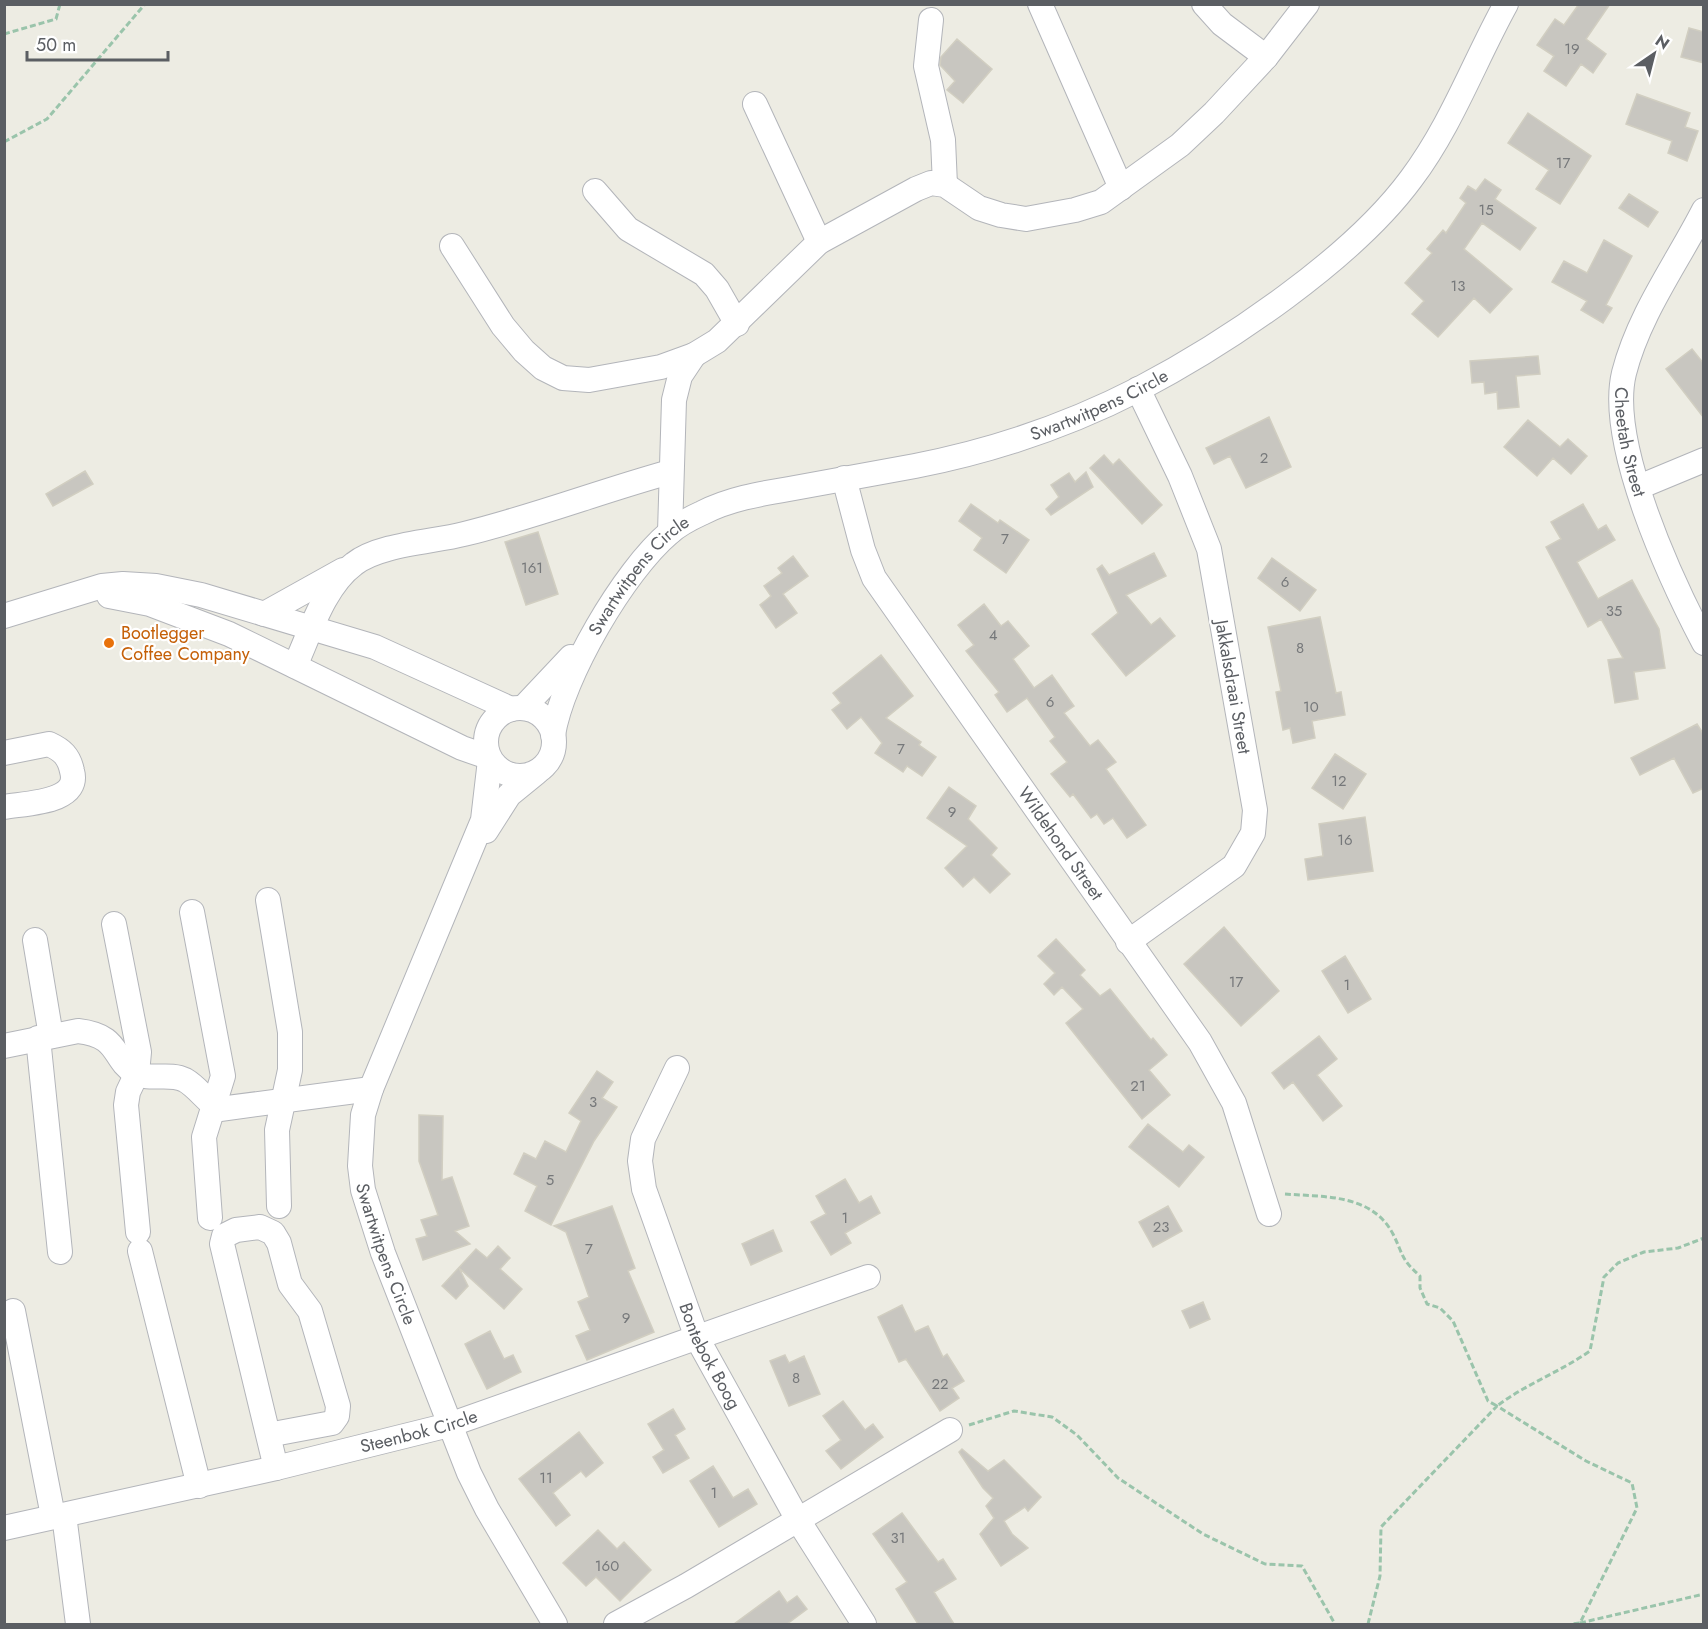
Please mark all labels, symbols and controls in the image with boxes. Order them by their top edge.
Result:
scale bar [27,24,168,62]
north arrow [1624,24,1684,84]
text: N [1651,29,1674,55]
text: 50 m [36,32,76,58]
house number: 19 [1564,38,1580,60]
house number: 17 [1556,152,1570,174]
house number: 15 [1478,199,1494,221]
house number: 13 [1451,275,1465,297]
street label: Swartwitpens Circle [1026,363,1173,447]
street label: Cheetah Street [1608,386,1653,501]
house number: 2 [1260,447,1268,469]
street label: Swartwitpens Circle [582,509,694,640]
house number: 7 [1001,528,1009,550]
house number: 161 [521,557,543,579]
house number: 6 [1281,571,1289,593]
house number: 35 [1606,600,1622,622]
street label: Jakkalsdraai Street [1208,616,1258,757]
place label: Bootlegger Coffee Company [121,620,250,667]
house number: 4 [989,624,998,646]
marker: Bootlegger Coffee Company [102,636,116,650]
house number: 8 [1296,637,1304,659]
house number: 6 [1046,691,1054,713]
house number: 10 [1303,696,1319,718]
house number: 7 [897,738,905,760]
house number: 12 [1331,770,1347,792]
street label: Wildehond Street [1011,781,1110,906]
house number: 9 [948,801,956,823]
house number: 16 [1337,829,1353,851]
house number: 17 [1229,971,1243,993]
house number: 1 [1344,974,1350,996]
house number: 21 [1130,1075,1146,1097]
house number: 3 [589,1091,597,1113]
house number: 5 [546,1169,554,1191]
street label: Swartwitpens Circle [349,1182,423,1329]
house number: 1 [842,1207,848,1229]
house number: 23 [1153,1216,1169,1238]
house number: 7 [585,1238,593,1260]
street label: Bontebok Boog [673,1299,747,1414]
house number: 9 [622,1307,630,1329]
house number: 8 [792,1367,800,1389]
house number: 22 [931,1373,949,1395]
street label: Steenbok Circle [357,1403,481,1460]
house number: 11 [539,1467,553,1489]
house number: 1 [711,1482,717,1504]
house number: 31 [891,1527,905,1549]
house number: 160 [595,1555,619,1577]

